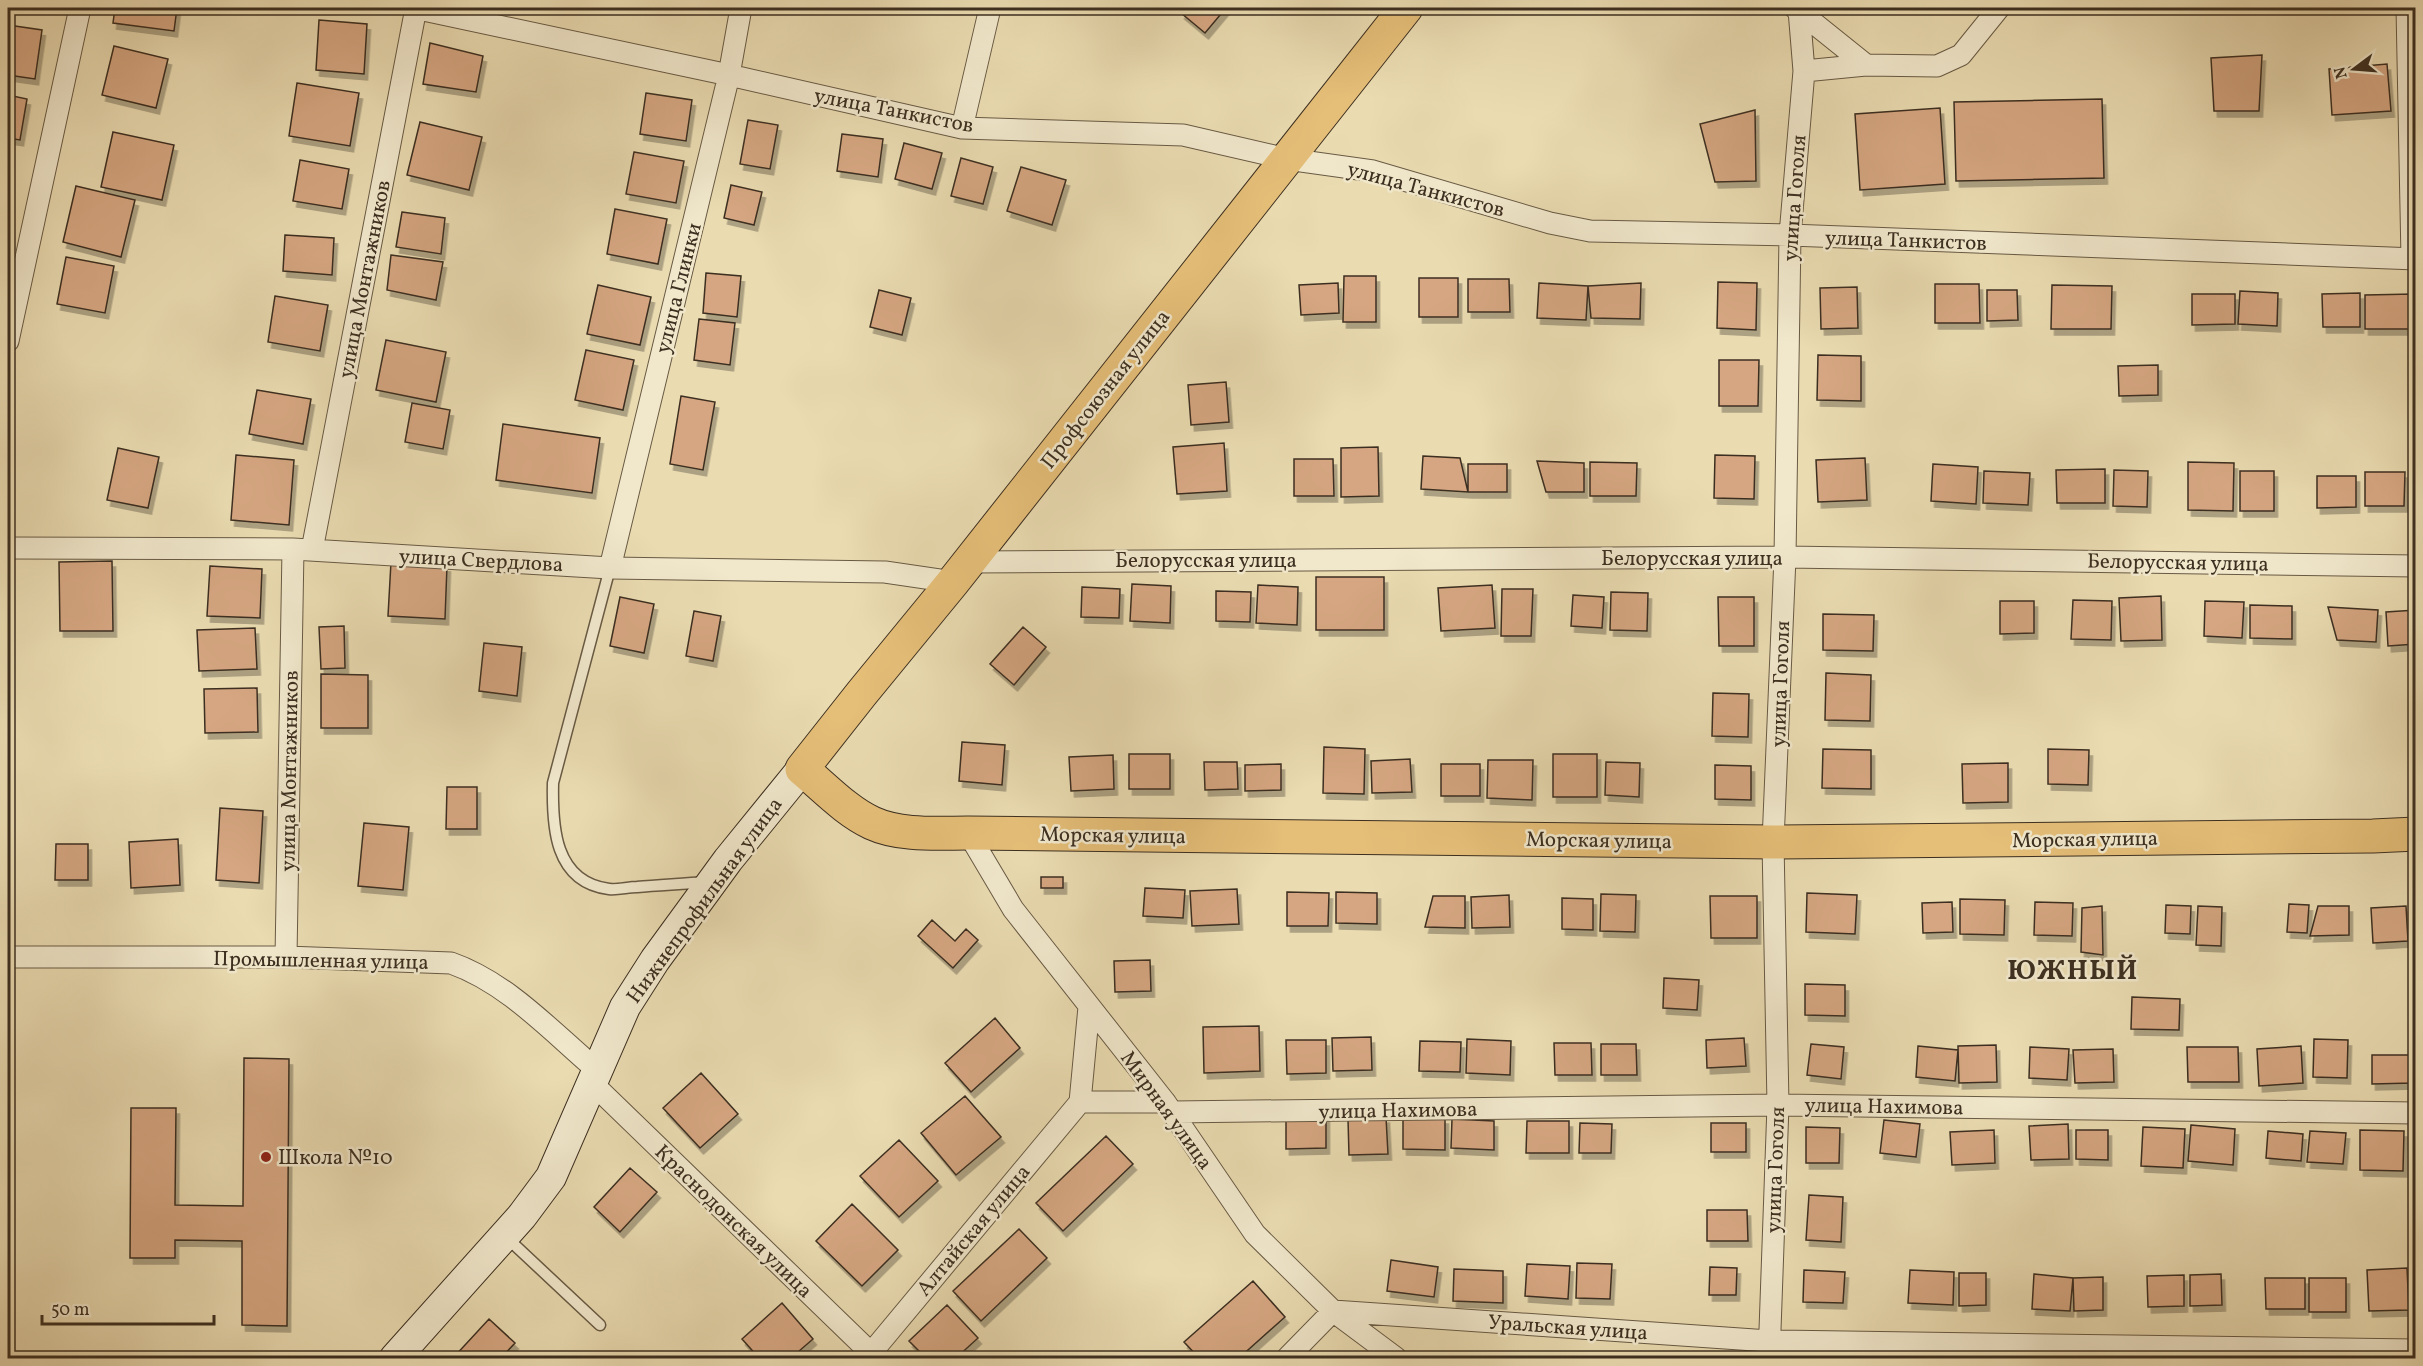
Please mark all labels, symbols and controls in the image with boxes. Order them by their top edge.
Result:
north arrow [2324,39,2384,99]
text: N [2329,64,2354,81]
street label: улица Танкистов [811,82,976,141]
street label: улица Гоголя [1777,134,1814,262]
street label: улица Танкистов [1344,155,1508,225]
street label: улица Монтажников [332,178,399,381]
street label: улица Глинки [649,220,710,357]
street label: улица Танкистов [1824,224,1987,259]
street label: Профсоюзная улица [1035,304,1178,476]
street label: улица Свердлова [398,543,564,580]
street label: Белорусская улица [1601,545,1783,574]
street label: Белорусская улица [1115,547,1297,576]
street label: Белорусская улица [2087,547,2269,580]
street label: улица Гоголя [1765,620,1798,748]
street label: улица Монтажников [274,670,307,872]
street label: Нижнепрофильная улица [620,792,790,1010]
street label: Морская улица [1040,821,1186,852]
street label: Морская улица [2012,825,2158,856]
street label: Морская улица [1526,826,1672,857]
street label: Промышленная улица [213,945,429,978]
district label: ЮЖНЫЙ [2007,953,2139,991]
street label: Мирная улица [1113,1045,1219,1176]
street label: улица Нахимова [1804,1092,1964,1123]
street label: улица Нахимова [1318,1096,1478,1127]
street label: улица Гоголя [1760,1106,1793,1234]
street label: Краснодонская улица [647,1139,819,1305]
place label: Школа №10 [278,1144,393,1173]
marker: Школа №10 [259,1150,273,1164]
street label: Алтайская улица [910,1159,1038,1303]
scale bar [42,1288,214,1326]
text: 50 m [51,1298,90,1323]
street label: Уральская улица [1487,1308,1649,1349]

